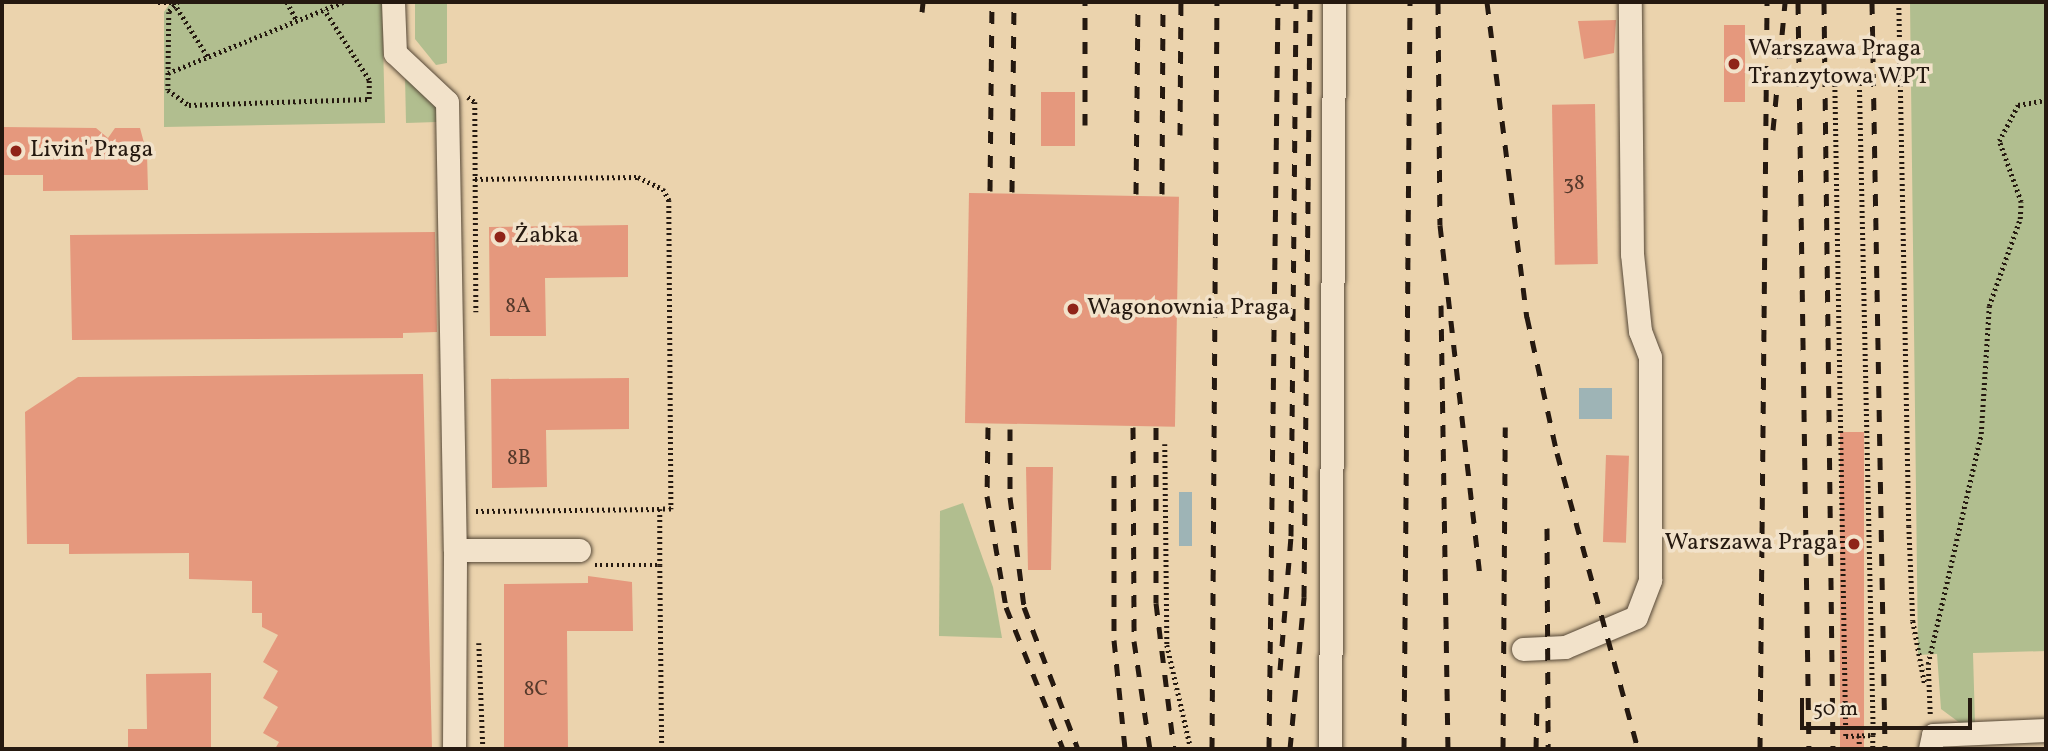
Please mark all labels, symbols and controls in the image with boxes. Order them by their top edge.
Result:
place label: Warszawa Praga Tranzytowa WPT [1748,36,1931,92]
marker: Warszawa Praga Tranzytowa WPT [1726,56,1742,72]
place label: Livin' Praga [30,137,153,165]
marker: Livin' Praga [8,143,24,159]
house number: 38 [1563,171,1585,197]
place label: Żabka [514,223,579,251]
marker: Żabka [492,229,508,245]
house number: 8A [505,294,531,320]
place label: Wagonownia Praga [1087,295,1290,323]
marker: Wagonownia Praga [1065,301,1081,317]
house number: 8B [507,446,531,472]
place label: Warszawa Praga [1665,530,1838,558]
marker: Warszawa Praga [1844,534,1864,554]
house number: 8C [524,677,548,703]
scale bar [1803,684,1974,728]
text: 50 m [1813,695,1858,724]

